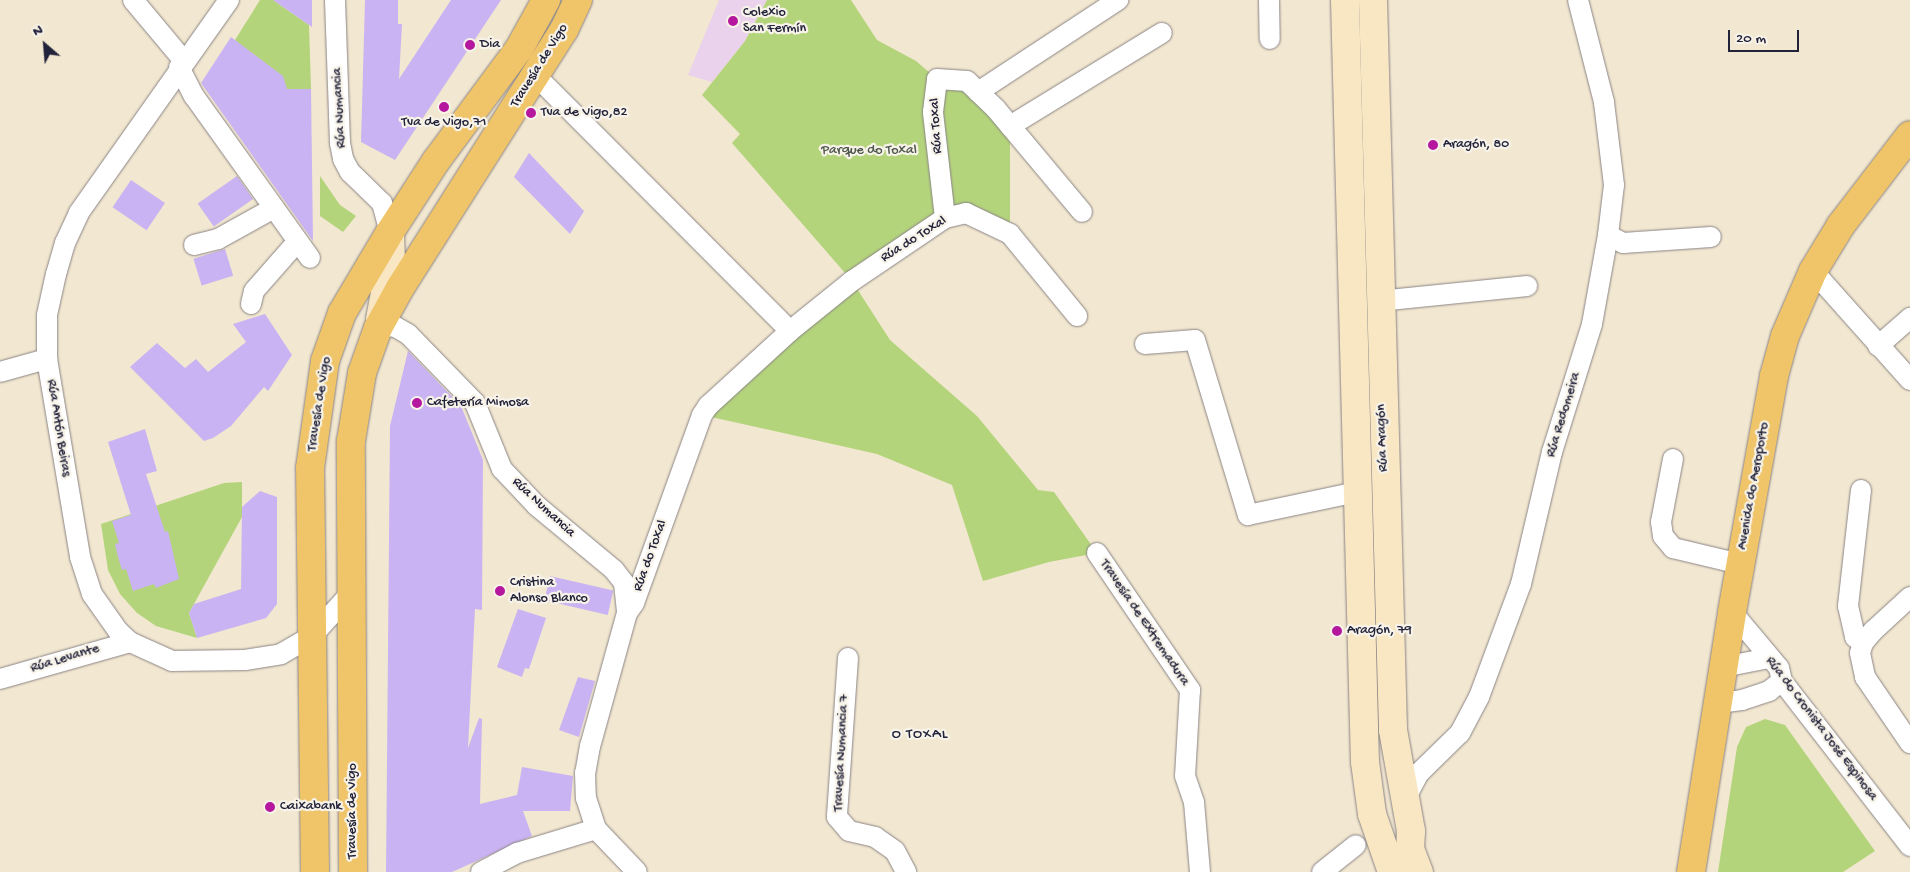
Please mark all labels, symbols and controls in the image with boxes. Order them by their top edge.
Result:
place label: Colexio San Fermín [743,5,806,38]
marker: Colexio San Fermín [727,15,739,27]
north arrow [20,20,70,70]
scale bar [1730,20,1801,52]
street label: Travesía de Vigo [508,21,572,111]
text: N [30,22,46,41]
text: 20 m [1736,30,1766,48]
place label: Dia [480,37,500,53]
marker: Dia [464,39,476,51]
street label: Rúa Numancia [330,67,350,149]
street label: Rúa Toxal [927,98,947,154]
marker: Tva de Vigo,71 [438,101,450,113]
place label: Tva de Vigo,82 [541,105,627,121]
marker: Tva de Vigo,82 [525,107,537,119]
place label: Tva de Vigo,71 [402,115,486,131]
place label: Aragón, 80 [1443,137,1509,153]
marker: Aragón, 80 [1427,139,1439,151]
park label: Parque do Toxal [821,143,917,159]
street label: Rúa do Toxal [878,213,950,267]
street label: Travesía de Vigo [304,355,336,453]
street label: Rúa Redomeira [1543,370,1585,460]
street label: Rúa Antón Beiras [42,378,74,478]
place label: Cafetería Mimosa [427,395,529,411]
marker: Cafetería Mimosa [411,397,423,409]
street label: Rúa Aragón [1373,404,1393,472]
street label: Avenida do Aeroporto [1735,421,1773,551]
street label: Rúa Numancia [508,474,578,542]
street label: Rúa do Toxal [630,518,672,594]
street label: Travesía de Extremadura [1095,557,1193,689]
place label: Cristina Alonso Blanco [510,575,588,608]
marker: Cristina Alonso Blanco [494,585,506,597]
place label: Aragón, 79 [1347,623,1412,639]
marker: Aragón, 79 [1331,625,1343,637]
street label: Rúa Levante [29,641,101,677]
street label: Rúa do Cronista José Espinosa [1761,654,1881,804]
street label: Travesía Numancia 7 [831,694,853,812]
district label: O TOXAL [891,726,949,744]
street label: Travesía de Vigo [345,763,361,859]
place label: Caixabank [280,799,342,815]
marker: Caixabank [264,801,276,813]

